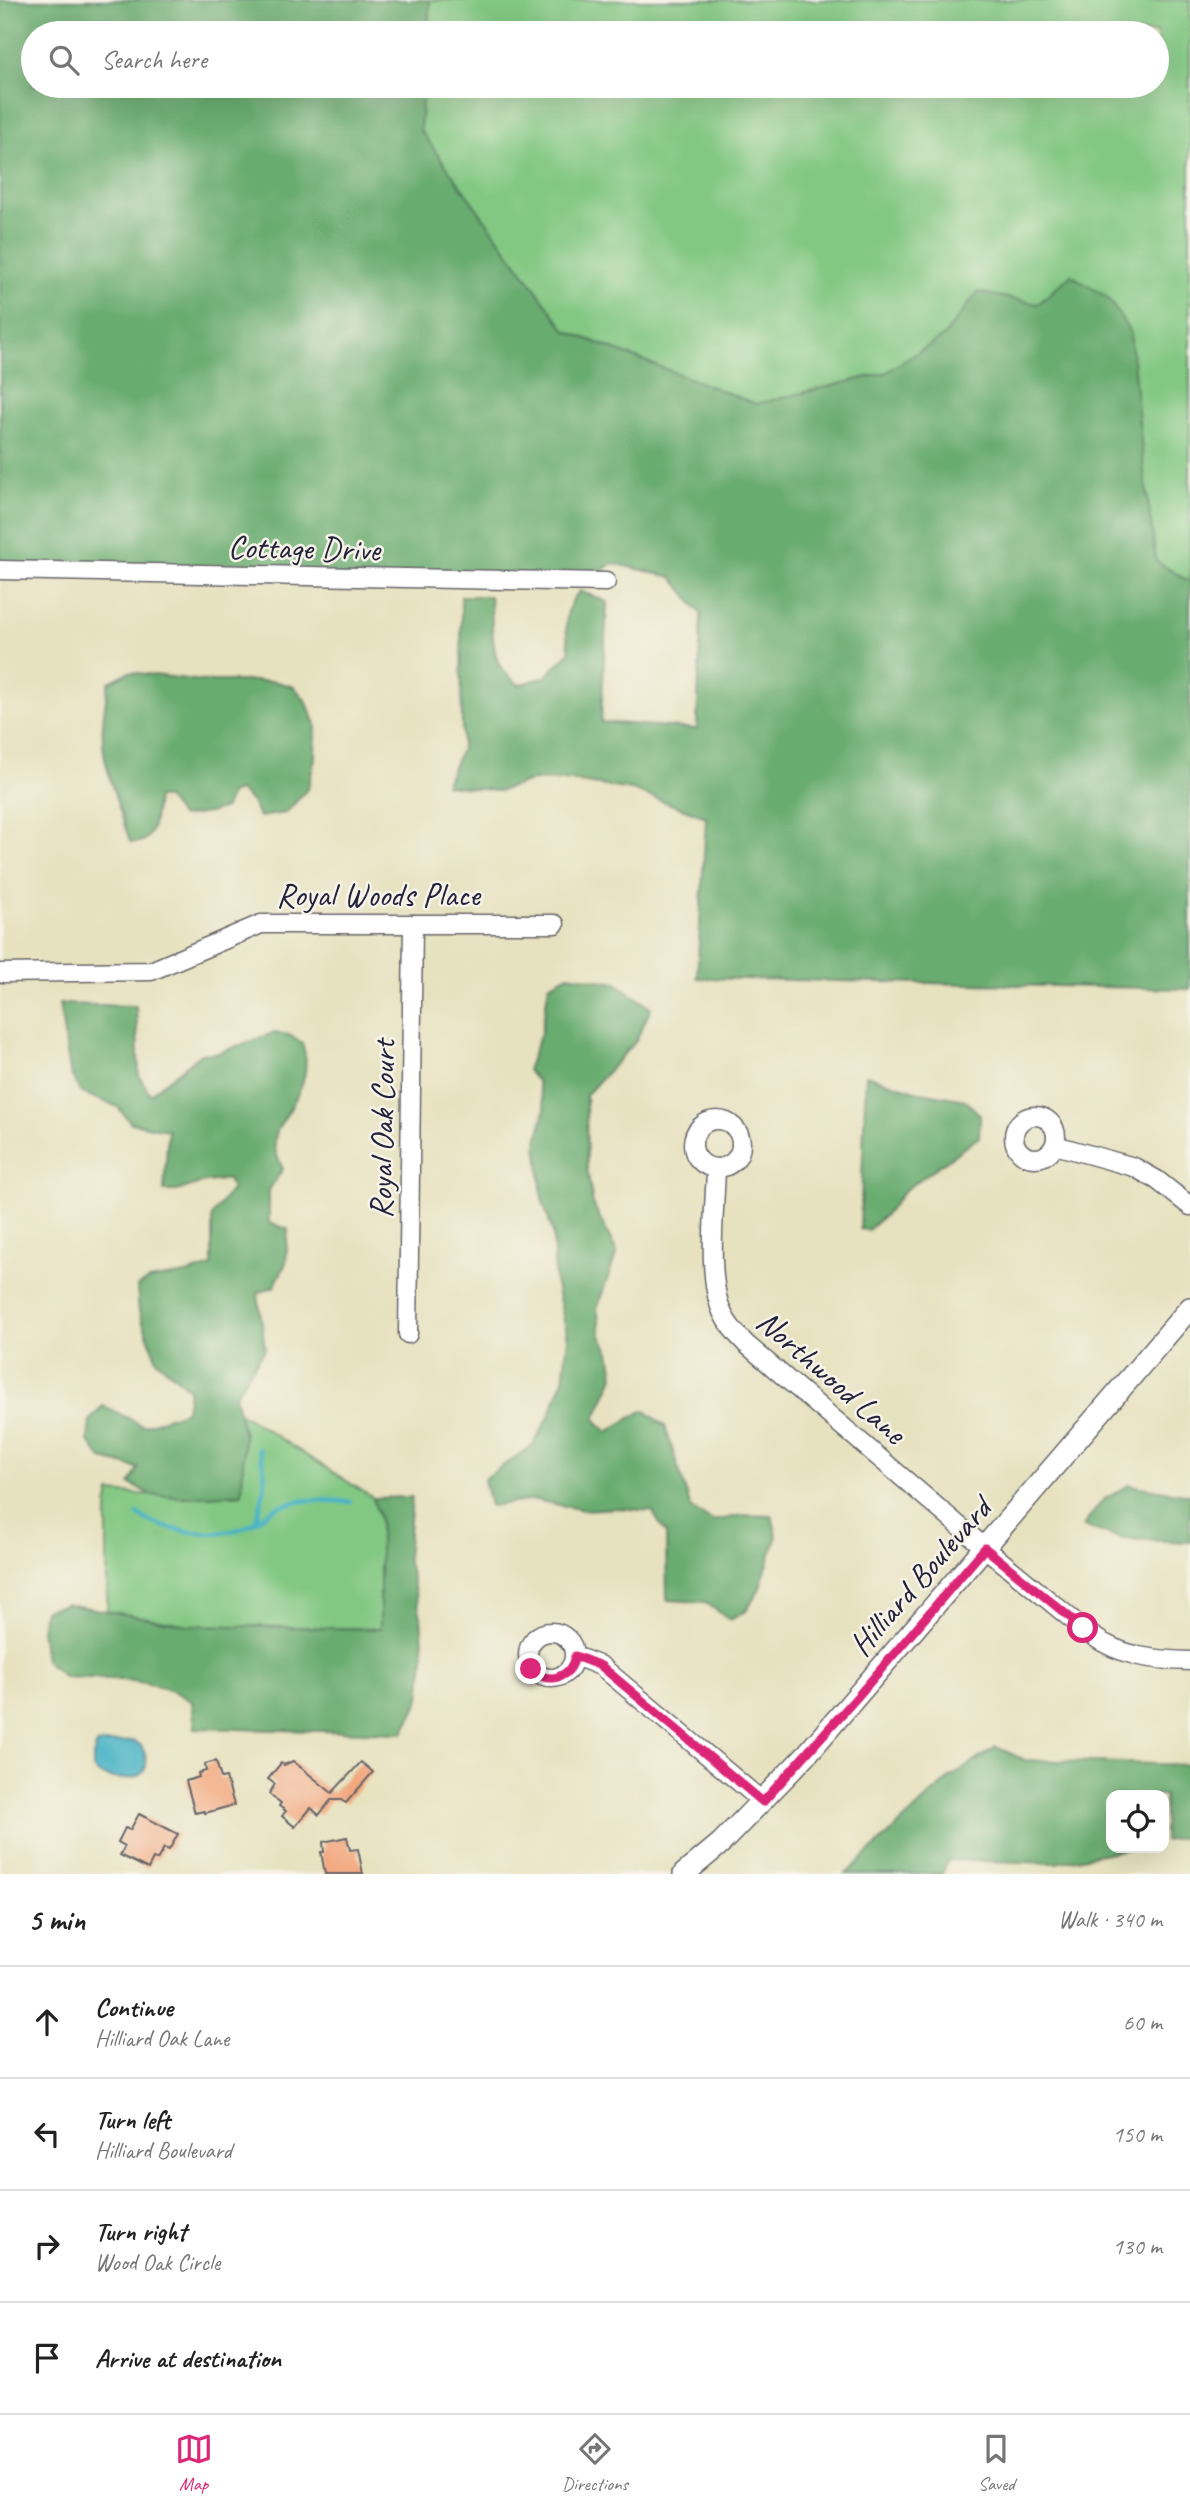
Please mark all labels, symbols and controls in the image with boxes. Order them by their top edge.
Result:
search box [21,21,1169,98]
icon: search [45,41,83,79]
text: Search here [101,43,207,76]
street label: Cottage Drive [228,526,383,570]
street label: Royal Woods Place [276,874,482,916]
street label: Royal Oak Court [359,1036,405,1219]
street label: Northwood Lane [748,1300,916,1455]
street label: Hilliard Boulevard [840,1485,1003,1665]
route start [1067,1612,1098,1643]
route end [515,1653,546,1684]
map controls [1106,1790,1169,1853]
button: locate [1106,1790,1169,1853]
text: 5 min [28,1901,85,1939]
text: Walk · 340 m [1058,1905,1162,1934]
text: Continue [95,1991,173,2024]
icon: ahead [28,2003,66,2041]
text: 60 m [1123,2008,1162,2037]
text: Hilliard Oak Lane [95,2024,229,2053]
text: Turn left [95,2103,170,2136]
icon: left [28,2115,66,2153]
text: 150 m [1113,2120,1162,2149]
text: Hilliard Boulevard [95,2136,232,2165]
text: Turn right [95,2215,186,2248]
icon: right [28,2227,66,2265]
text: 130 m [1113,2232,1162,2261]
text: Wood Oak Circle [95,2248,220,2277]
icon: arrive [28,2339,66,2377]
text: Arrive at destination [95,2342,281,2375]
tab: Map [175,2430,213,2496]
tab: Directions [562,2430,628,2496]
tab: Saved [977,2430,1015,2496]

